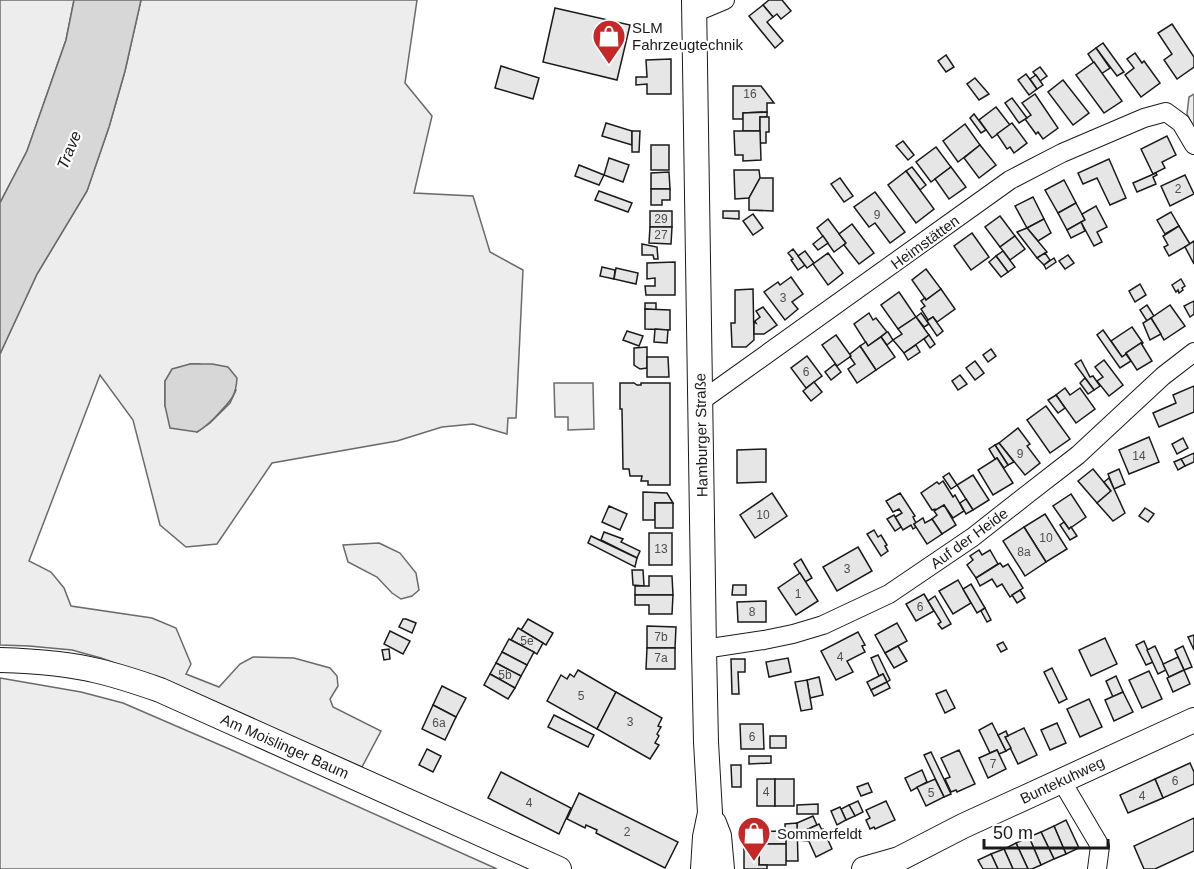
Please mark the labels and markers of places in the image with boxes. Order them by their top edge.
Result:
shop icon: SLM Fahrzeugtechnik [591,18,627,65]
place label: SLM Fahrzeugtechnik [632,19,743,53]
shop icon: Sommerfeldt [736,815,772,862]
place label: Sommerfeldt [777,825,863,842]

